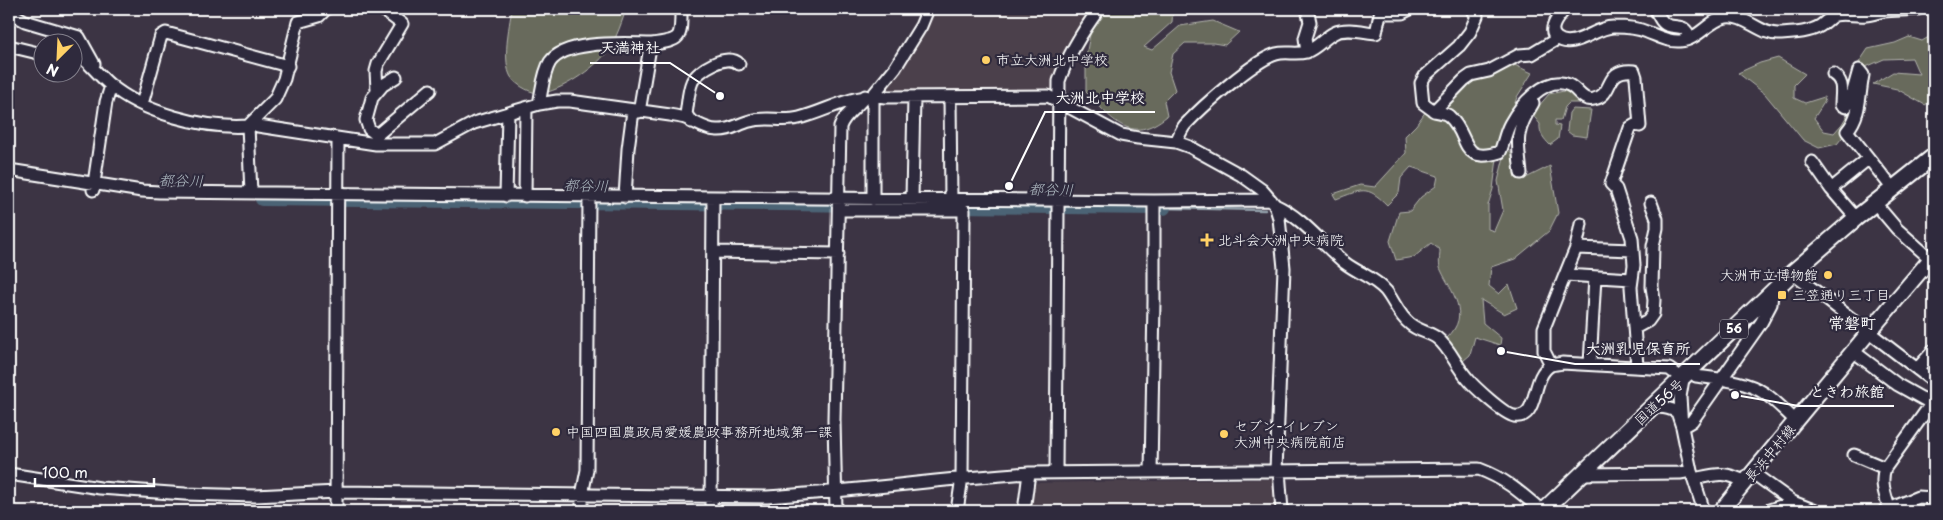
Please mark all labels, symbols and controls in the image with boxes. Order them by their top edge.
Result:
north arrow [32,32,82,82]
callout: 天満神社 [590,33,670,63]
text: 天満神社 [600,35,660,58]
place label: 市立大洲北中学校 [996,49,1108,70]
marker: 市立大洲北中学校 [980,54,992,66]
text: N [43,58,62,82]
callout: 大洲北中学校 [1045,82,1155,112]
text: 大洲北中学校 [1055,85,1145,108]
water label: 都谷川 [158,168,204,191]
water label: 都谷川 [563,173,609,196]
water label: 都谷川 [1028,177,1074,200]
place label: 北斗会大洲中央病院 [1218,229,1344,250]
marker: 北斗会大洲中央病院 [1200,233,1214,247]
place label: 大洲市立博物館 [1720,264,1818,285]
marker: 大洲市立博物館 [1822,269,1834,281]
place label: 三笠通り三丁目 [1792,284,1890,305]
marker: 三笠通り三丁目 [1776,289,1788,301]
district label: 常磐町 [1828,310,1876,334]
road number: 56 [1720,320,1748,338]
callout: 大洲乳児保育所 [1575,334,1700,364]
text: 大洲乳児保育所 [1585,336,1691,359]
street label: 国道56号 [1629,373,1688,430]
callout: ときわ旅館 [1799,376,1894,406]
text: ときわ旅館 [1809,379,1885,402]
place label: セブン-イレブン 大洲中央病院前店 [1234,415,1346,452]
street label: 長浜中村線 [1739,419,1800,486]
place label: 中国四国農政局愛媛農政事務所地域第一課 [566,421,832,442]
marker: 中国四国農政局愛媛農政事務所地域第一課 [550,426,562,438]
marker: セブン-イレブン 大洲中央病院前店 [1218,428,1230,440]
scale bar [35,455,154,487]
text: 100 m [42,460,88,483]

